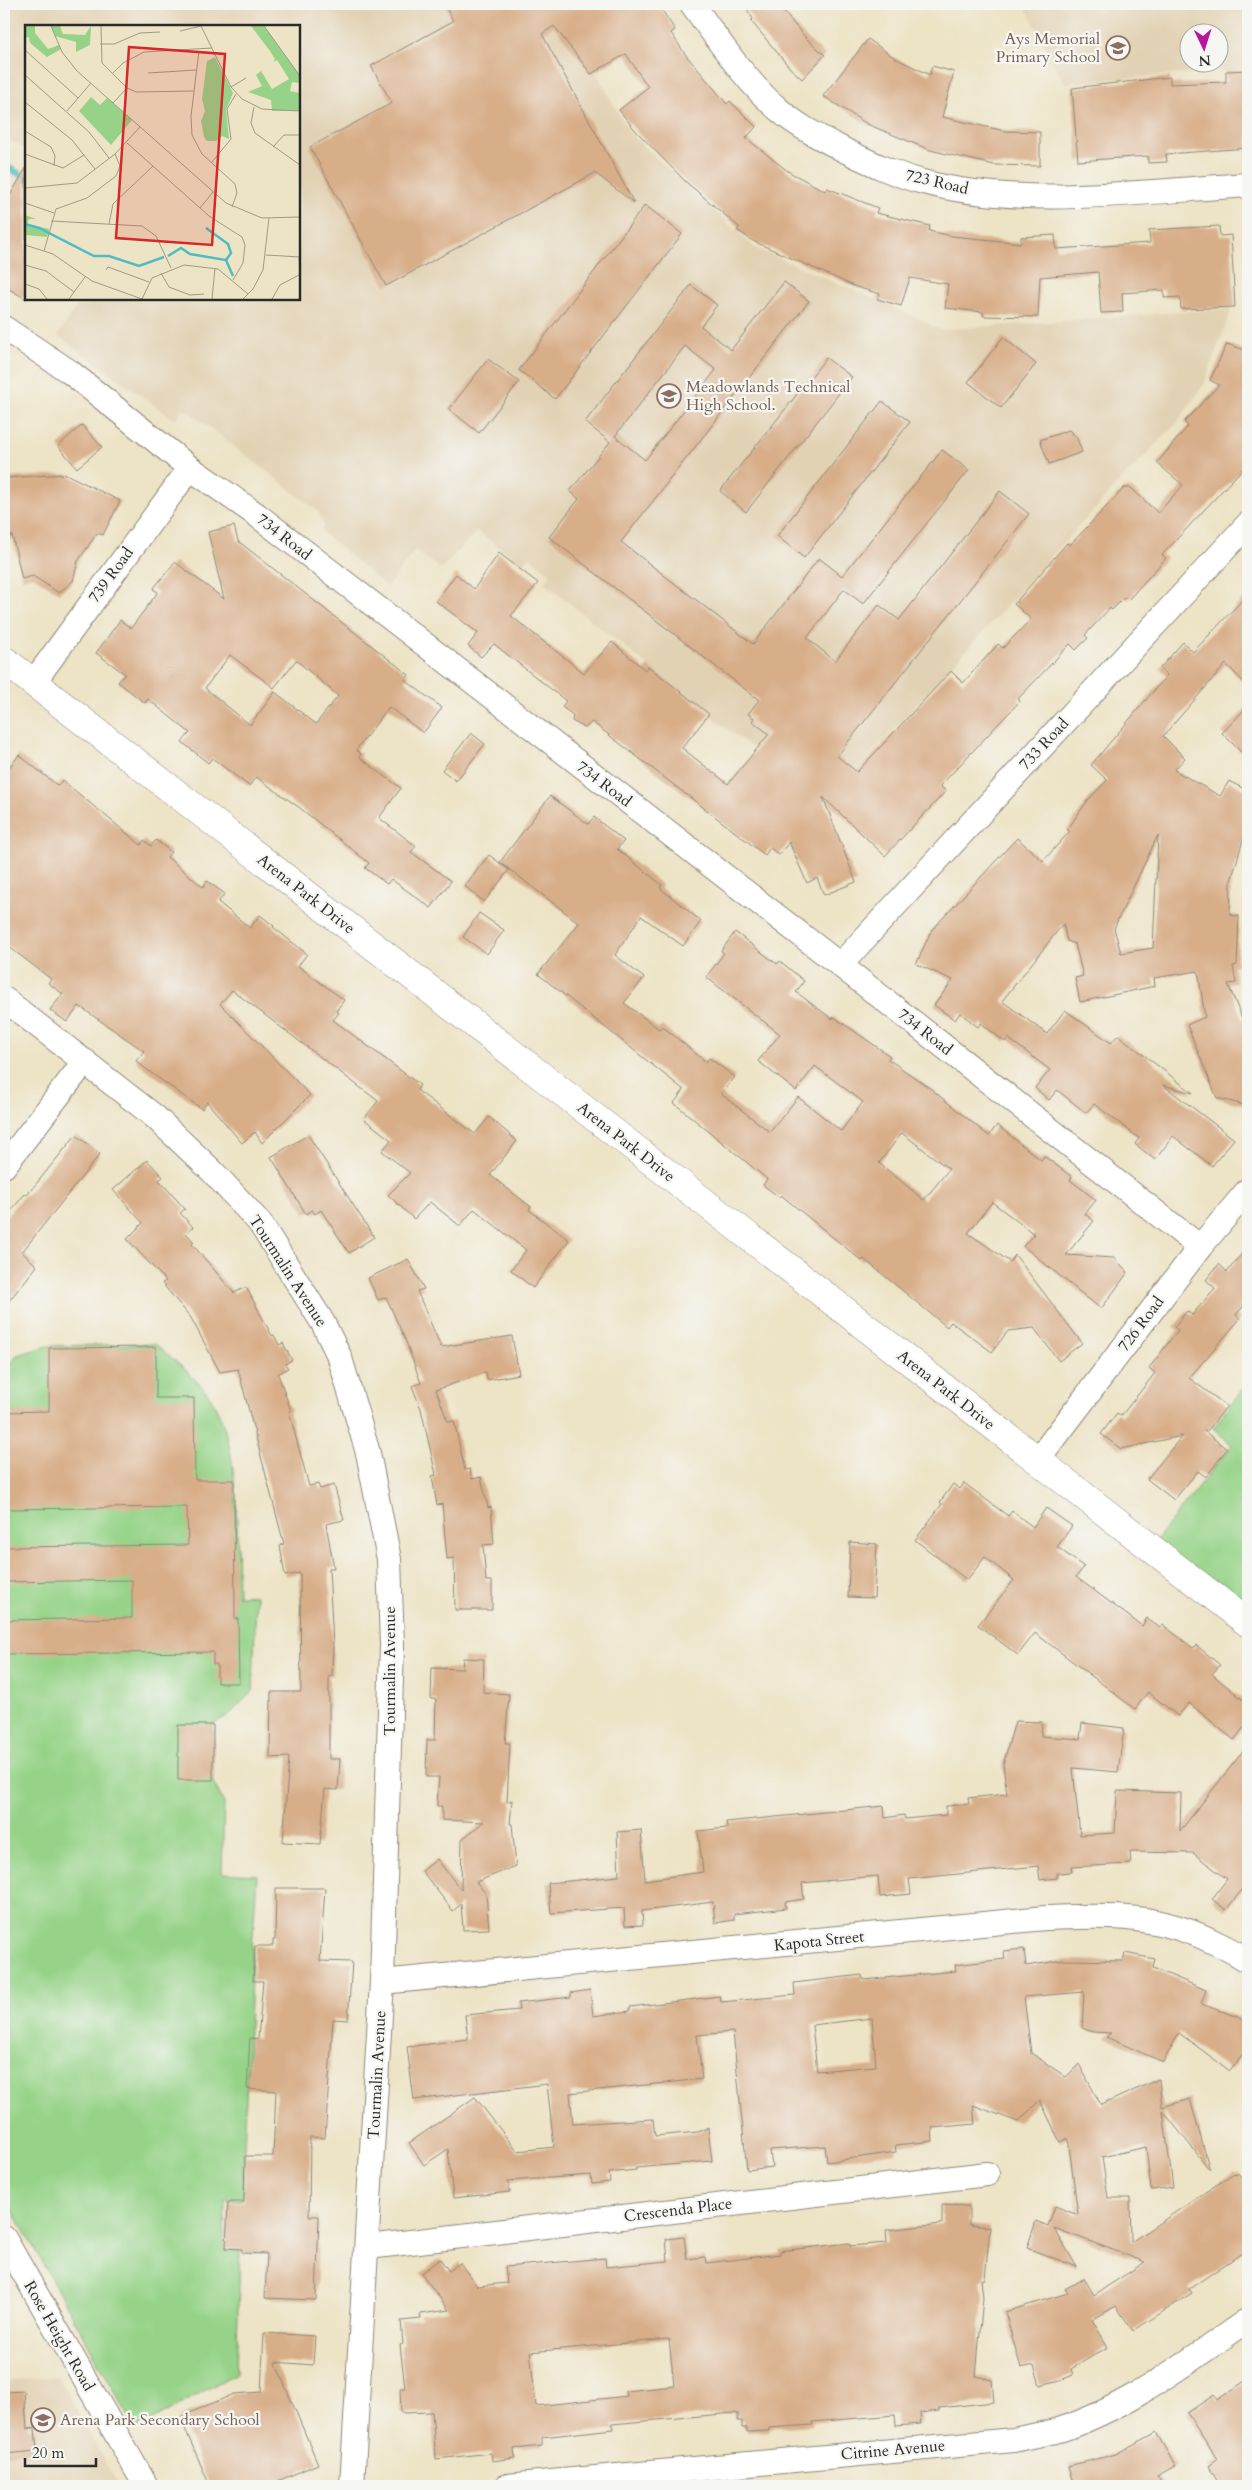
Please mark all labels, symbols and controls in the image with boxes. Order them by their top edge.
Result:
north arrow [1180,22,1230,72]
inset map [25,25,300,300]
place label: Ays Memorial Primary School [996,28,1100,68]
school or university icon: Ays Memorial Primary School [1105,35,1131,61]
text: N [1198,51,1212,70]
street label: 723 Road [903,164,971,200]
place label: Meadowlands Technical High School. [686,376,850,416]
school or university icon: Meadowlands Technical High School. [656,383,682,409]
street label: 734 Road [252,509,316,566]
street label: 739 Road [83,542,139,607]
street label: 733 Road [1014,713,1074,775]
street label: 734 Road [572,756,637,812]
street label: Arena Park Drive [253,849,359,939]
street label: 734 Road [893,1004,957,1061]
street label: Arena Park Drive [573,1097,679,1187]
street label: Tourmalin Avenue [244,1211,332,1331]
street label: 726 Road [1113,1291,1169,1356]
street label: Arena Park Drive [893,1345,999,1435]
street label: Tourmalin Avenue [379,1606,401,1736]
street label: Kapota Street [773,1925,865,1957]
street label: Tourmalin Avenue [363,2010,391,2140]
street label: Crescenda Place [623,2192,733,2228]
street label: Rose Height Road [18,2277,100,2396]
school or university icon: Arena Park Secondary School [30,2407,56,2433]
place label: Arena Park Secondary School [60,2409,260,2431]
street label: Citrine Avenue [840,2434,946,2466]
scale bar [25,2435,96,2467]
text: 20 m [32,2443,64,2463]

